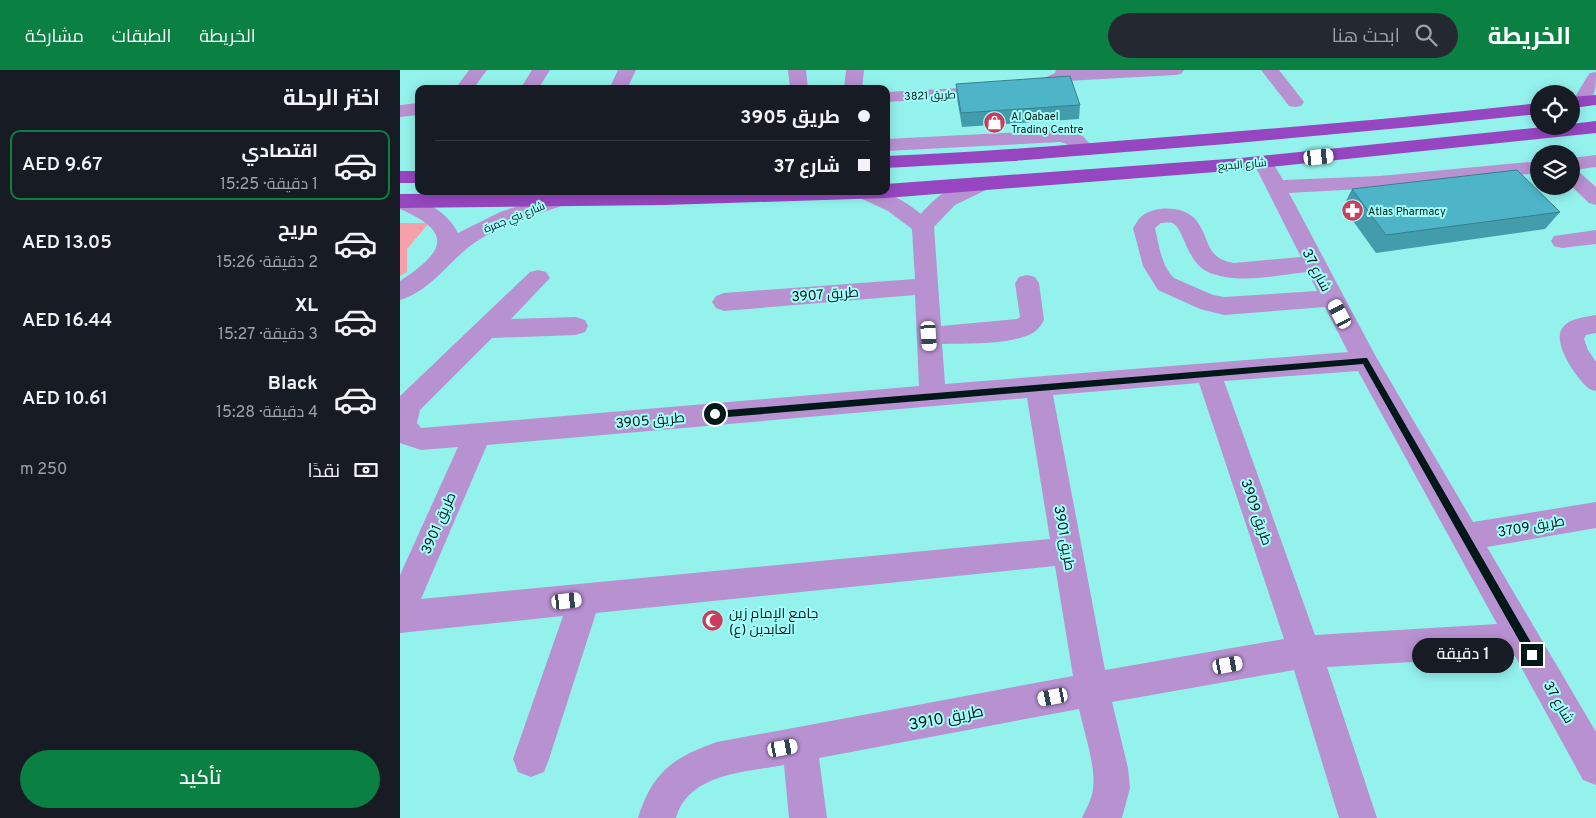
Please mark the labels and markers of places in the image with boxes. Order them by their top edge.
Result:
shop icon: Al Qabael Trading Centre [983,110,1007,134]
place label: Al Qabael Trading Centre [1011,110,1084,137]
pharmacy icon: Atlas Pharmacy [1340,199,1364,223]
place label: Atlas Pharmacy [1368,205,1446,219]
place label: جامع الإمام زين العابدين (ع) [729,606,818,639]
mosque icon: جامع الإمام زين العابدين (ع) [701,609,725,633]

